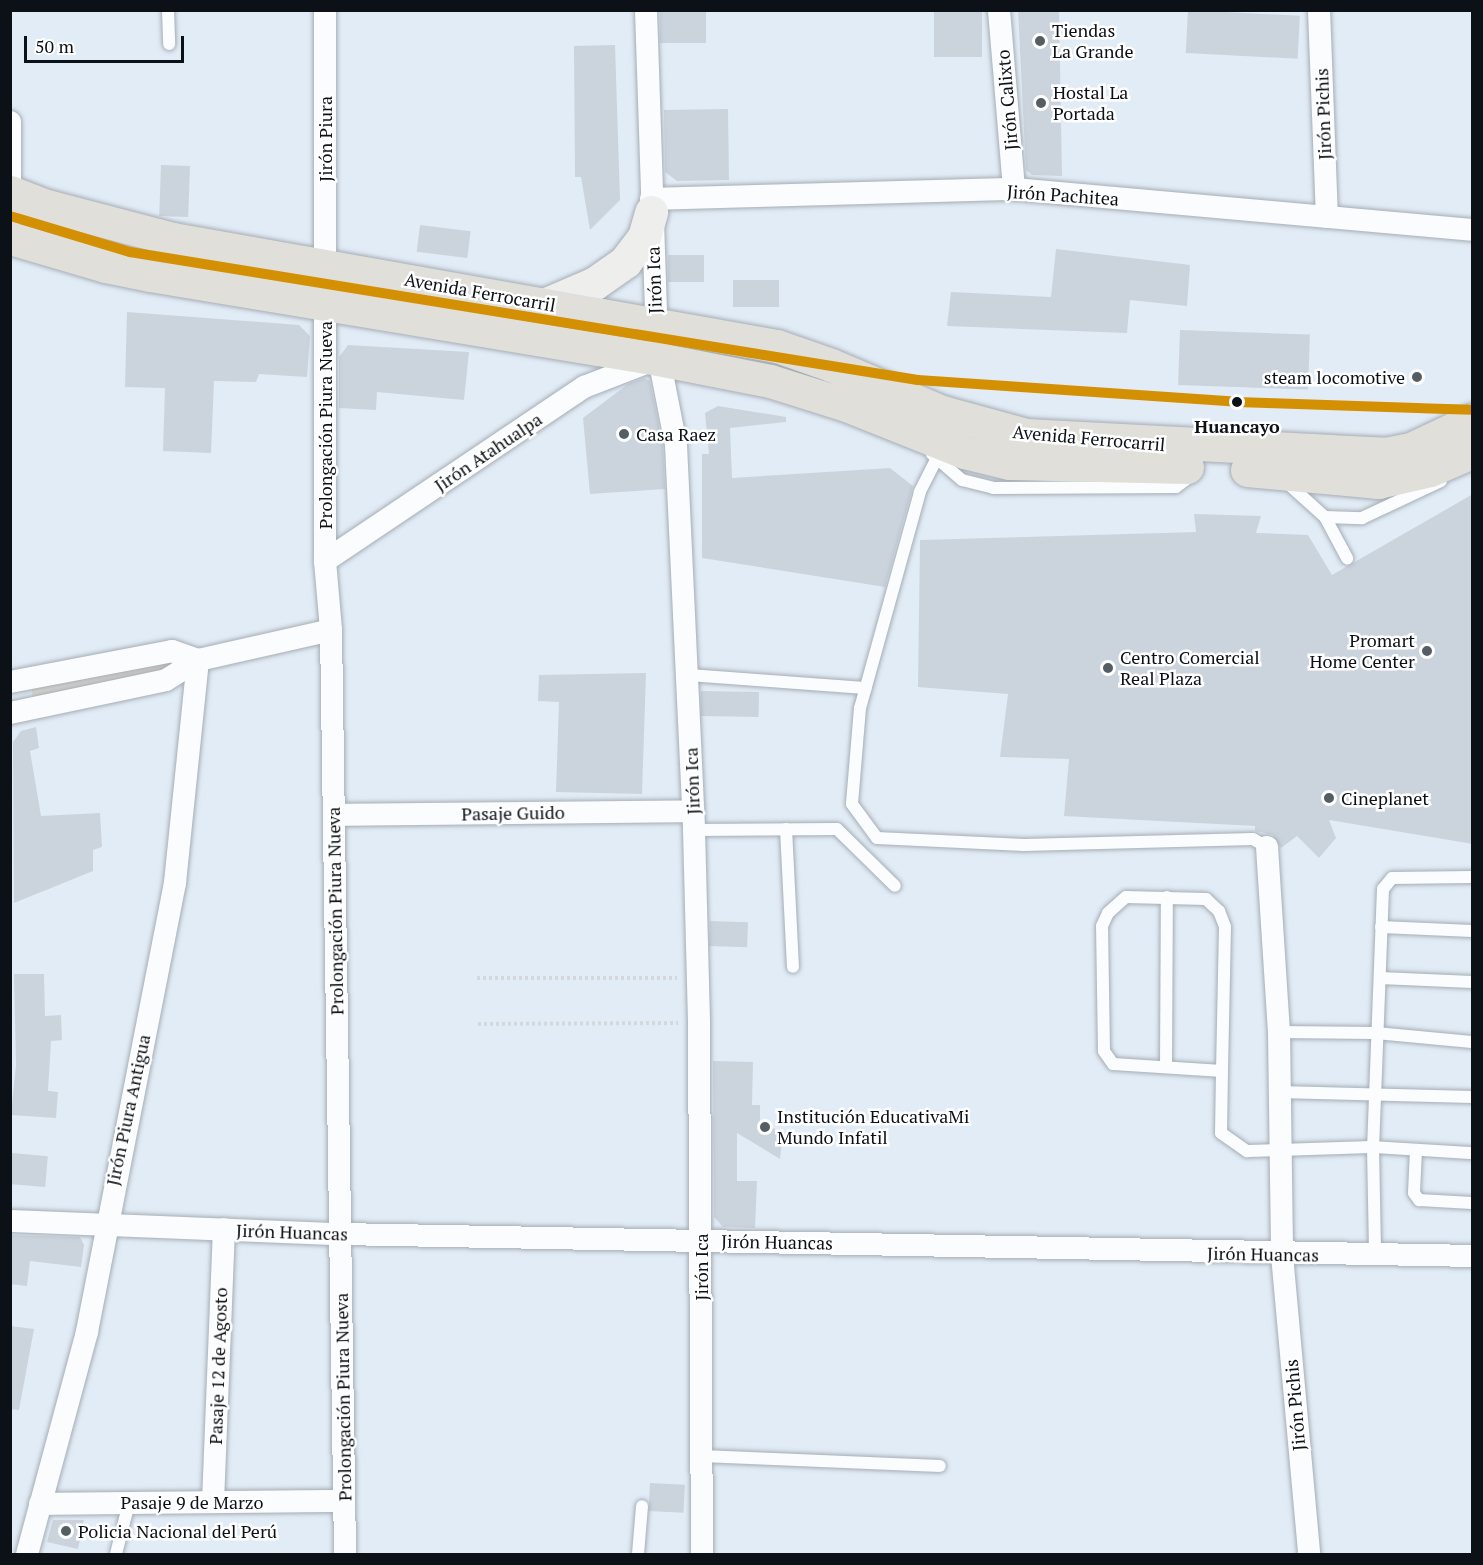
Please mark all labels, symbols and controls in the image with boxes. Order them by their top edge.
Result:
place label: Tiendas La Grande [1052,20,1133,63]
scale bar [27,24,188,62]
text: 50 m [35,34,74,58]
marker: Tiendas La Grande [1033,34,1047,48]
street label: Jirón Calixto [992,49,1022,151]
street label: Jirón Pichis [1311,68,1335,160]
place label: Hostal La Portada [1053,82,1128,124]
street label: Jirón Piura [314,96,336,182]
marker: Hostal La Portada [1034,96,1048,110]
street label: Jirón Pachitea [1006,180,1120,210]
street label: Jirón Ica [642,246,666,314]
street label: Avenida Ferrocarril [403,268,557,316]
street label: Prolongación Piura Nueva [314,321,336,529]
place label: steam locomotive [1264,366,1405,388]
marker: steam locomotive [1410,370,1424,384]
marker: Huancayo [1226,391,1248,413]
street label: Jirón Atahualpa [430,408,546,496]
place label: Huancayo [1194,415,1280,437]
street label: Avenida Ferrocarril [1012,421,1166,455]
place label: Casa Raez [636,423,716,445]
marker: Casa Raez [617,427,631,441]
place label: Promart Home Center [1309,630,1415,672]
marker: Promart Home Center [1420,644,1434,658]
place label: Centro Comercial Real Plaza [1120,647,1260,690]
marker: Centro Comercial Real Plaza [1101,661,1115,675]
street label: Jirón Ica [680,747,704,815]
place label: Cineplanet [1341,787,1429,809]
marker: Cineplanet [1322,791,1336,805]
street label: Pasaje Guido [461,801,565,825]
street label: Prolongación Piura Nueva [322,807,348,1015]
street label: Jirón Piura Antigua [101,1032,155,1188]
place label: Institución EducativaMi Mundo Infatil [777,1106,969,1148]
marker: Institución EducativaMi Mundo Infatil [758,1120,772,1134]
street label: Jirón Huancas [236,1219,348,1245]
street label: Jirón Huancas [721,1230,833,1254]
street label: Jirón Ica [690,1233,712,1301]
street label: Jirón Huancas [1207,1242,1319,1266]
street label: Pasaje 12 de Agosto [204,1287,232,1445]
street label: Prolongación Piura Nueva [330,1293,356,1501]
street label: Jirón Pichis [1280,1358,1310,1452]
street label: Pasaje 9 de Marzo [121,1491,263,1513]
place label: Policia Nacional del Perú [78,1520,277,1542]
marker: Policia Nacional del Perú [59,1524,73,1538]

